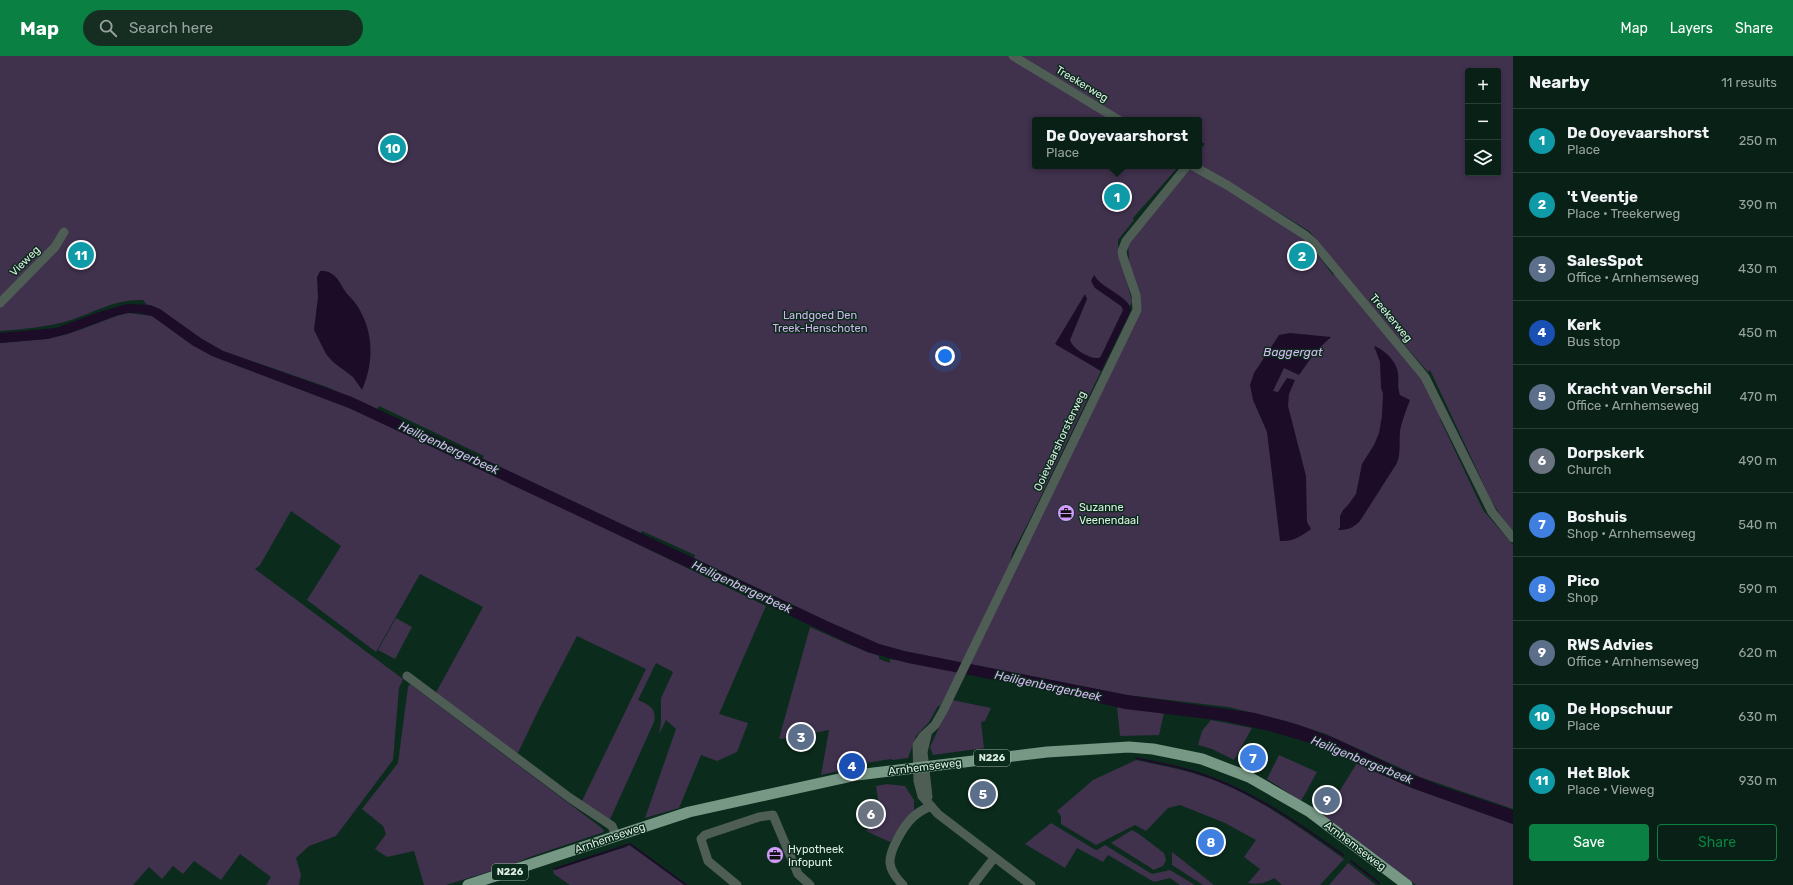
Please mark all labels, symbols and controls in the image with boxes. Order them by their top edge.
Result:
search box [83,10,363,46]
text: Map [20,17,59,40]
icon: search [97,17,119,39]
text: Search here [129,19,213,37]
text: Map [1621,20,1648,37]
text: Layers [1670,20,1713,37]
text: Share [1735,20,1773,37]
street label: Treekerweg [1053,63,1111,105]
map controls [1465,68,1501,176]
button: + [1465,68,1501,104]
text: Nearby [1529,72,1590,92]
text: 11 results [1721,75,1777,90]
button: − [1465,104,1501,140]
popup [1032,117,1202,169]
text: De Ooyevaarshorst [1567,124,1709,142]
text: De Ooyevaarshorst [1046,127,1188,145]
pin: 10 [380,133,406,163]
text: 1 [1539,133,1545,148]
text: 250 m [1739,133,1777,148]
button: layers [1465,140,1501,176]
text: Place [1567,142,1600,157]
text: Place [1046,145,1079,160]
pin: 1 [1104,182,1130,212]
text: 't Veentje [1567,188,1638,206]
text: 2 [1538,197,1546,212]
text: 390 m [1738,197,1777,212]
text: Place · Treekerweg [1567,206,1680,221]
pin: 11 [68,240,94,270]
pin: 2 [1289,241,1315,271]
street label: Vieweg [7,243,43,279]
text: SalesSpot [1567,252,1643,270]
text: 3 [1538,261,1546,276]
text: 430 m [1738,261,1777,276]
text: Office · Arnhemseweg [1567,270,1699,285]
street label: Treekerweg [1367,291,1415,345]
park label: Landgoed Den Treek-Henschoten [773,309,867,335]
text: Kerk [1567,316,1601,334]
text: 4 [1538,325,1546,340]
text: 450 m [1738,325,1777,340]
text: Bus stop [1567,334,1620,349]
water label: Baggergat [1263,345,1323,359]
your location [935,346,955,366]
text: Kracht van Verschil [1567,380,1712,398]
street label: Ooievaarshorsterweg [1031,389,1089,493]
text: 5 [1538,389,1546,404]
text: 470 m [1739,389,1777,404]
text: Office · Arnhemseweg [1567,398,1699,413]
water label: Heiligenbergerbeek [397,419,502,478]
text: Dorpskerk [1567,444,1644,462]
text: 6 [1538,453,1546,468]
text: 490 m [1738,453,1777,468]
text: Church [1567,462,1611,477]
place label: Suzanne Veenendaal [1079,501,1139,527]
office icon: Suzanne Veenendaal [1056,503,1076,523]
text: Boshuis [1567,508,1627,526]
text: 7 [1538,517,1546,532]
text: 540 m [1738,517,1777,532]
text: Shop · Arnhemseweg [1567,526,1696,541]
water label: Heiligenbergerbeek [690,558,795,617]
text: Pico [1567,572,1599,590]
text: 8 [1538,581,1546,596]
text: 590 m [1739,581,1777,596]
text: Shop [1567,590,1598,605]
text: RWS Advies [1567,636,1653,654]
text: 9 [1538,645,1546,660]
text: 620 m [1739,645,1777,660]
text: Office · Arnhemseweg [1567,654,1699,669]
water label: Heiligenbergerbeek [993,668,1103,704]
text: De Hopschuur [1567,700,1673,718]
text: 10 [1534,709,1550,724]
text: 630 m [1738,709,1777,724]
text: Place [1567,718,1600,733]
pin: 3 [788,722,814,752]
water label: Heiligenbergerbeek [1309,733,1416,787]
pin: 7 [1240,743,1266,773]
road number: N226 [974,750,1010,766]
pin: 4 [839,751,865,781]
street label: Arnhemseweg [888,756,962,778]
text: Het Blok [1567,764,1630,782]
text: 11 [1536,773,1548,788]
text: 930 m [1739,773,1777,788]
pin: 5 [970,779,996,809]
text: Place · Vieweg [1567,782,1654,797]
pin: 9 [1314,785,1340,815]
pin: 6 [858,799,884,829]
street label: Arnhemseweg [1322,819,1388,873]
street label: Arnhemseweg [573,820,647,856]
button: Save [1529,824,1649,861]
button: Share [1657,824,1777,861]
pin: 8 [1198,827,1224,857]
place label: Hypotheek Infopunt [788,843,844,869]
office icon: Hypotheek Infopunt [765,845,785,865]
road number: N226 [492,864,528,880]

